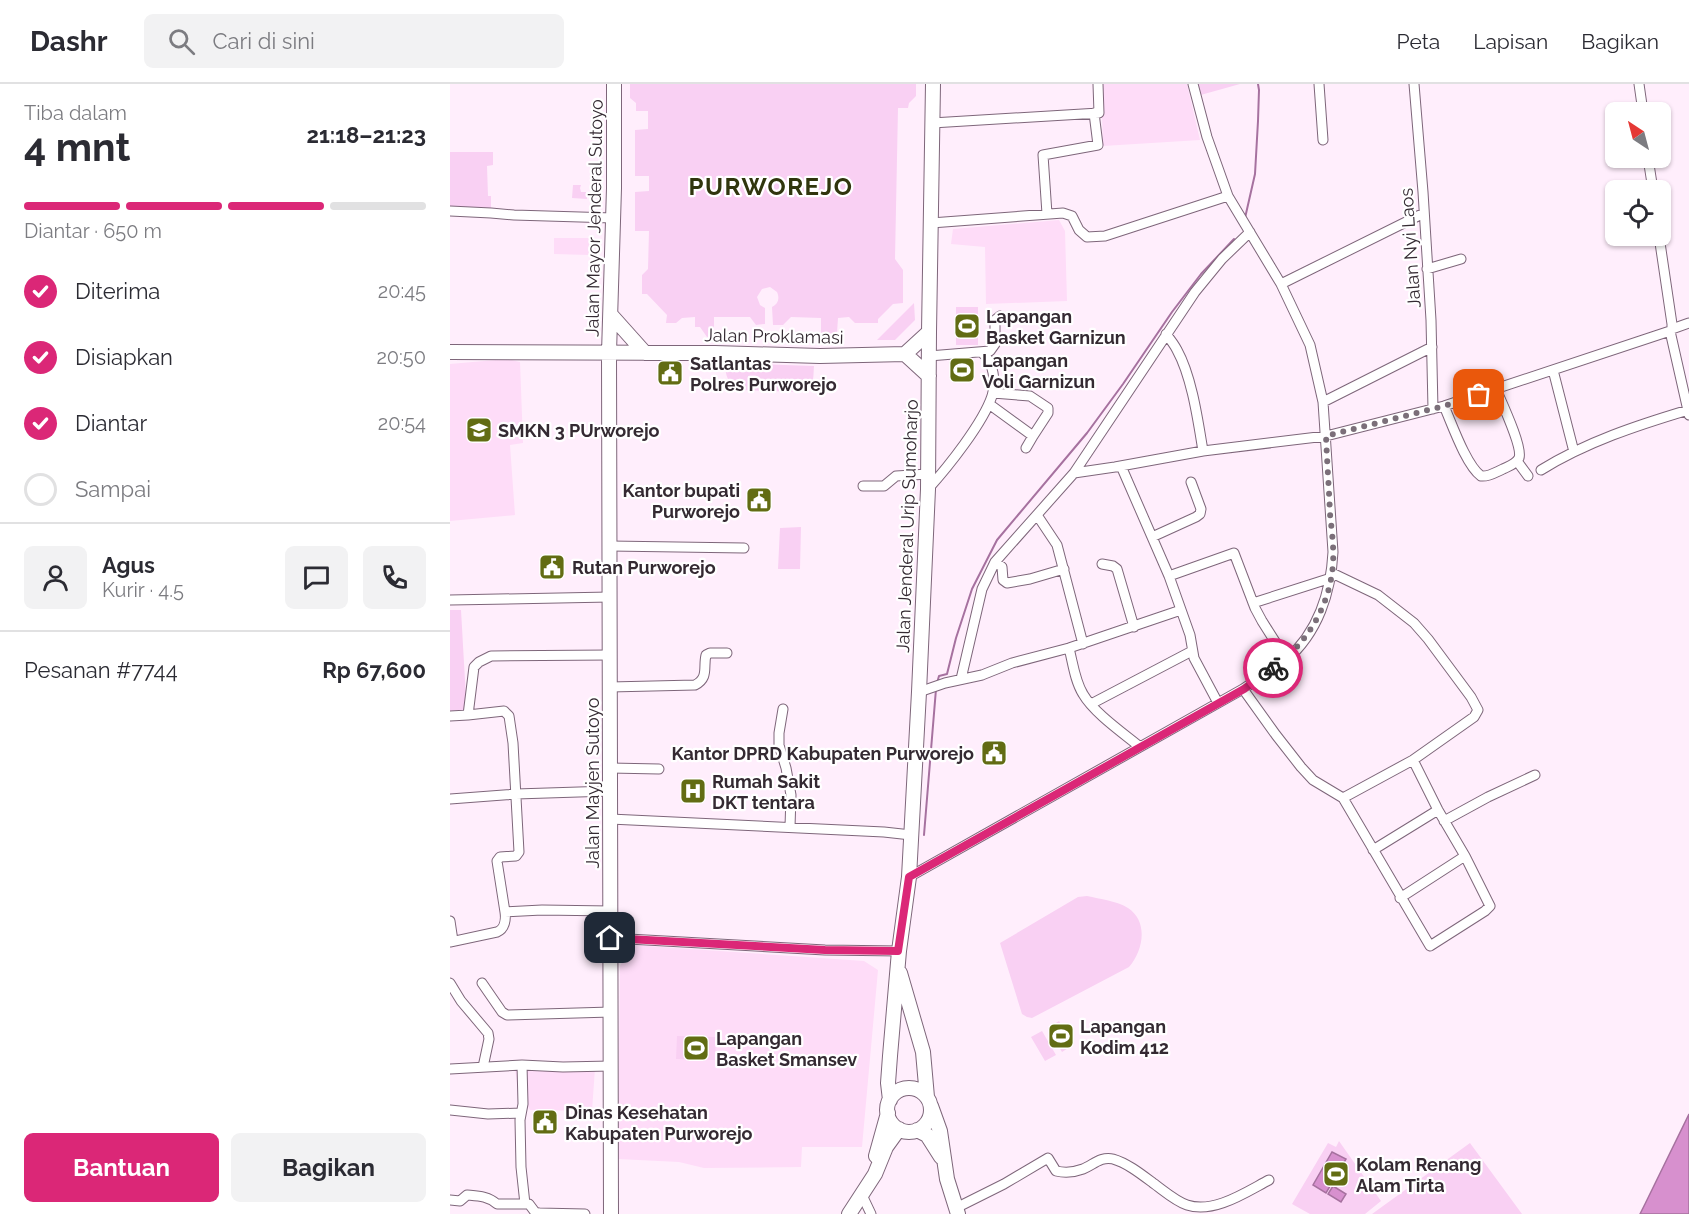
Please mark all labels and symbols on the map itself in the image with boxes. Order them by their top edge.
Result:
street label: Jalan Mayor Jenderal Sutoyo [581,99,607,337]
north arrow [1605,102,1671,168]
district label: PURWOREJO [689,172,853,201]
street label: Jalan Nyi Laos [1395,187,1425,309]
place label: Lapangan Basket Garnizun [986,306,1126,348]
sports icon: Lapangan Basket Garnizun [952,311,982,341]
street label: Jalan Proklamasi [704,324,844,348]
place label: Lapangan Voli Garnizun [982,350,1095,392]
place label: Satlantas Polres Purworejo [690,353,837,395]
sports icon: Lapangan Voli Garnizun [947,355,977,385]
public building icon: Satlantas Polres Purworejo [655,358,685,388]
pin [1453,369,1504,420]
street label: Jalan Jenderal Urip Sumoharjo [892,399,922,653]
school or university icon: SMKN 3 PUrworejo [464,415,494,445]
place label: SMKN 3 PUrworejo [498,420,660,441]
place label: Kantor bupati Purworejo [623,480,740,522]
public building icon: Kantor bupati Purworejo [744,485,774,515]
public building icon: Rutan Purworejo [537,552,567,582]
place label: Rutan Purworejo [572,557,716,578]
courier [1243,638,1303,698]
street label: Jalan Mayjen Sutoyo [582,697,603,868]
public building icon: Kantor DPRD Kabupaten Purworejo [979,738,1009,768]
place label: Kantor DPRD Kabupaten Purworejo [672,743,974,764]
place label: Rumah Sakit DKT tentara [712,771,820,813]
hospital icon: Rumah Sakit DKT tentara [678,776,708,806]
pin [584,912,635,963]
place label: Lapangan Kodim 412 [1080,1016,1169,1058]
sports icon: Lapangan Kodim 412 [1046,1021,1076,1051]
place label: Lapangan Basket Smansev [716,1028,857,1070]
sports icon: Lapangan Basket Smansev [681,1033,711,1063]
place label: Dinas Kesehatan Kabupaten Purworejo [565,1102,753,1144]
public building icon: Dinas Kesehatan Kabupaten Purworejo [530,1107,560,1137]
place label: Kolam Renang Alam Tirta [1356,1154,1481,1196]
sports icon: Kolam Renang Alam Tirta [1321,1159,1351,1189]

